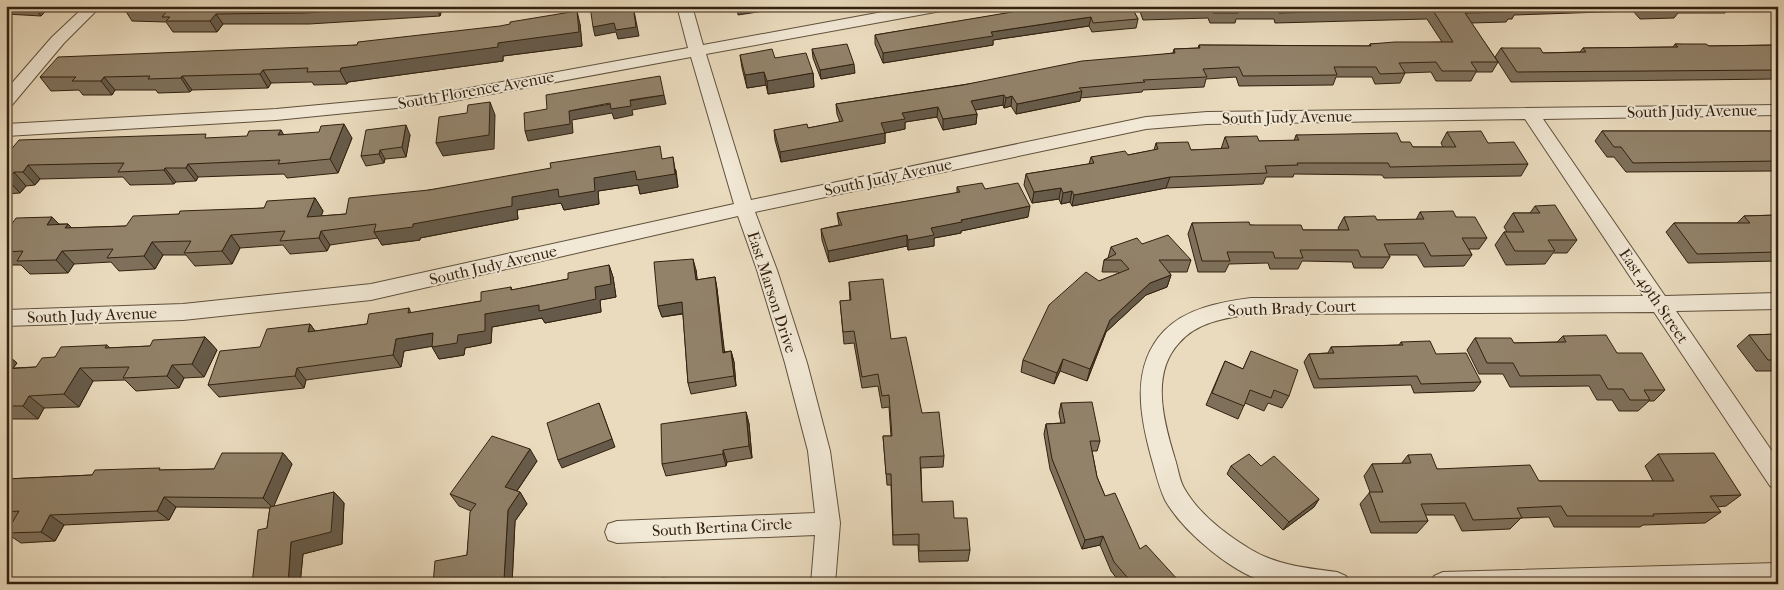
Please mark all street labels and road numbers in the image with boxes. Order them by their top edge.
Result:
street label: South Florence Avenue [396,67,556,113]
street label: South Judy Avenue [1627,100,1757,122]
street label: South Judy Avenue [1222,106,1352,128]
street label: South Judy Avenue [822,154,954,200]
street label: East Marson Drive [743,229,801,355]
street label: South Judy Avenue [427,241,559,289]
street label: East 49th Street [1615,245,1693,347]
street label: South Brady Court [1227,296,1357,320]
street label: South Judy Avenue [27,303,157,327]
street label: South Bertina Circle [651,514,793,540]

